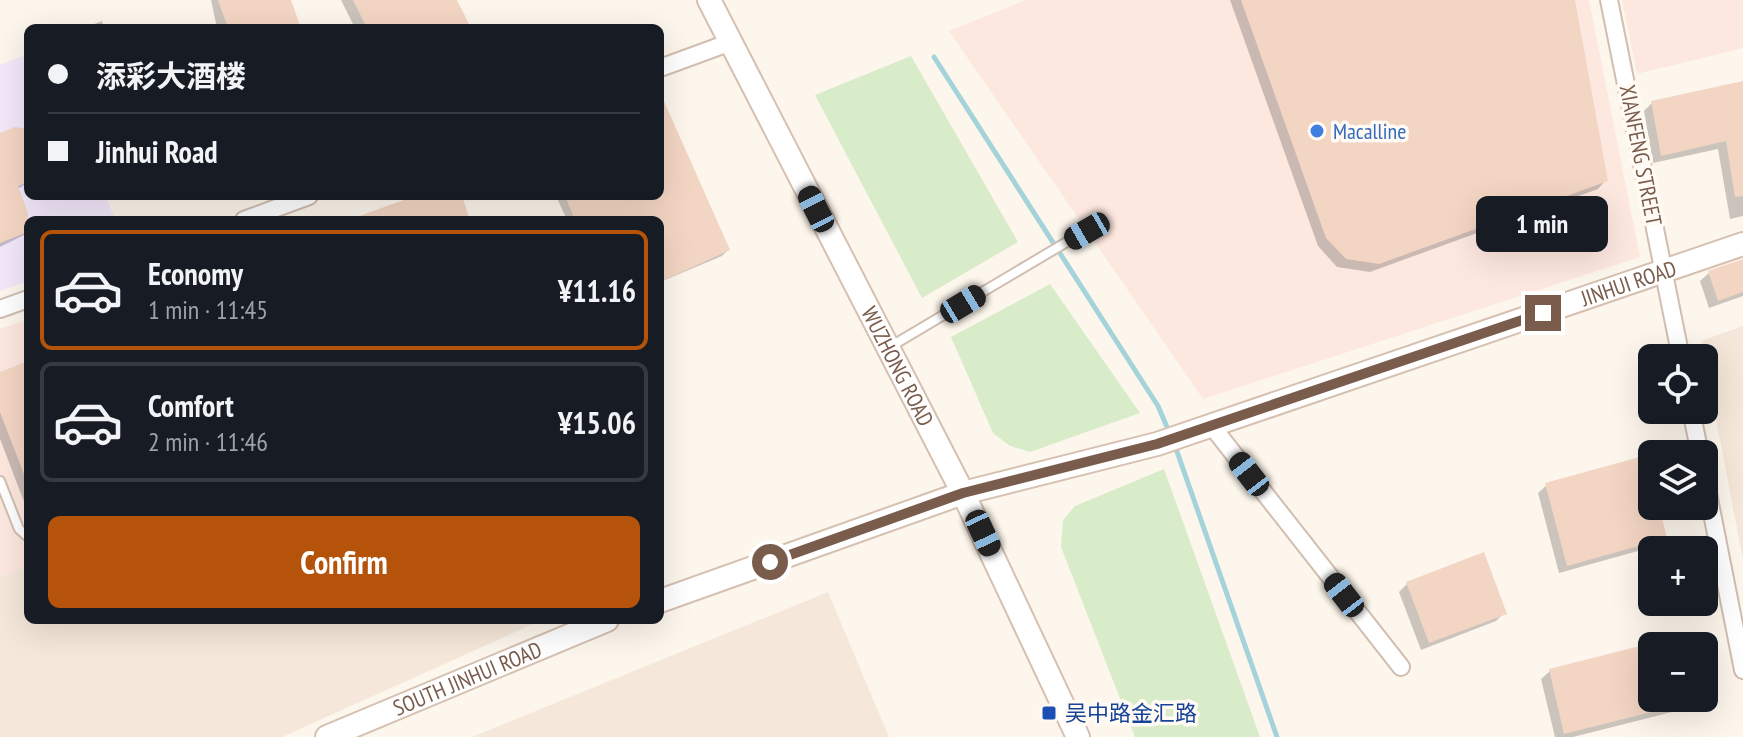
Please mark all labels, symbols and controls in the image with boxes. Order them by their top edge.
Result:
text: 添彩大酒楼 [96,56,246,95]
street label: XIANFENG STREET [1614,82,1668,228]
place label: Macalline [1333,117,1406,145]
marker: Macalline [1308,122,1326,140]
text: Jinhui Road [96,132,218,171]
car [794,182,838,236]
callout: 1 min [1477,197,1609,253]
text: 1 min [1516,207,1568,240]
car [1060,209,1114,253]
icon: car [52,254,124,326]
text: Economy [148,254,243,293]
street label: JINHUI ROAD [1576,254,1680,313]
text: ¥11.16 [558,271,636,310]
car [936,281,990,327]
text: 1 min · 11:45 [148,293,268,326]
route end [1525,295,1561,331]
street label: WUZHONG ROAD [855,302,940,431]
map controls [1638,344,1718,712]
button: locate [1638,344,1718,424]
icon: car [52,386,124,458]
text: Comfort [148,386,234,425]
text: ¥15.06 [558,403,636,442]
text: 2 min · 11:46 [148,425,268,458]
button: layers [1638,440,1718,520]
car [1225,448,1273,500]
car [962,506,1004,560]
button: Confirm [48,516,640,608]
button: + [1638,536,1718,616]
route start [752,544,788,580]
car [1320,569,1368,621]
button: − [1638,632,1718,712]
street label: SOUTH JINHUI ROAD [389,635,546,722]
place label: 吴中路金汇路 [1065,699,1197,727]
marker: 吴中路金汇路 [1040,704,1058,722]

